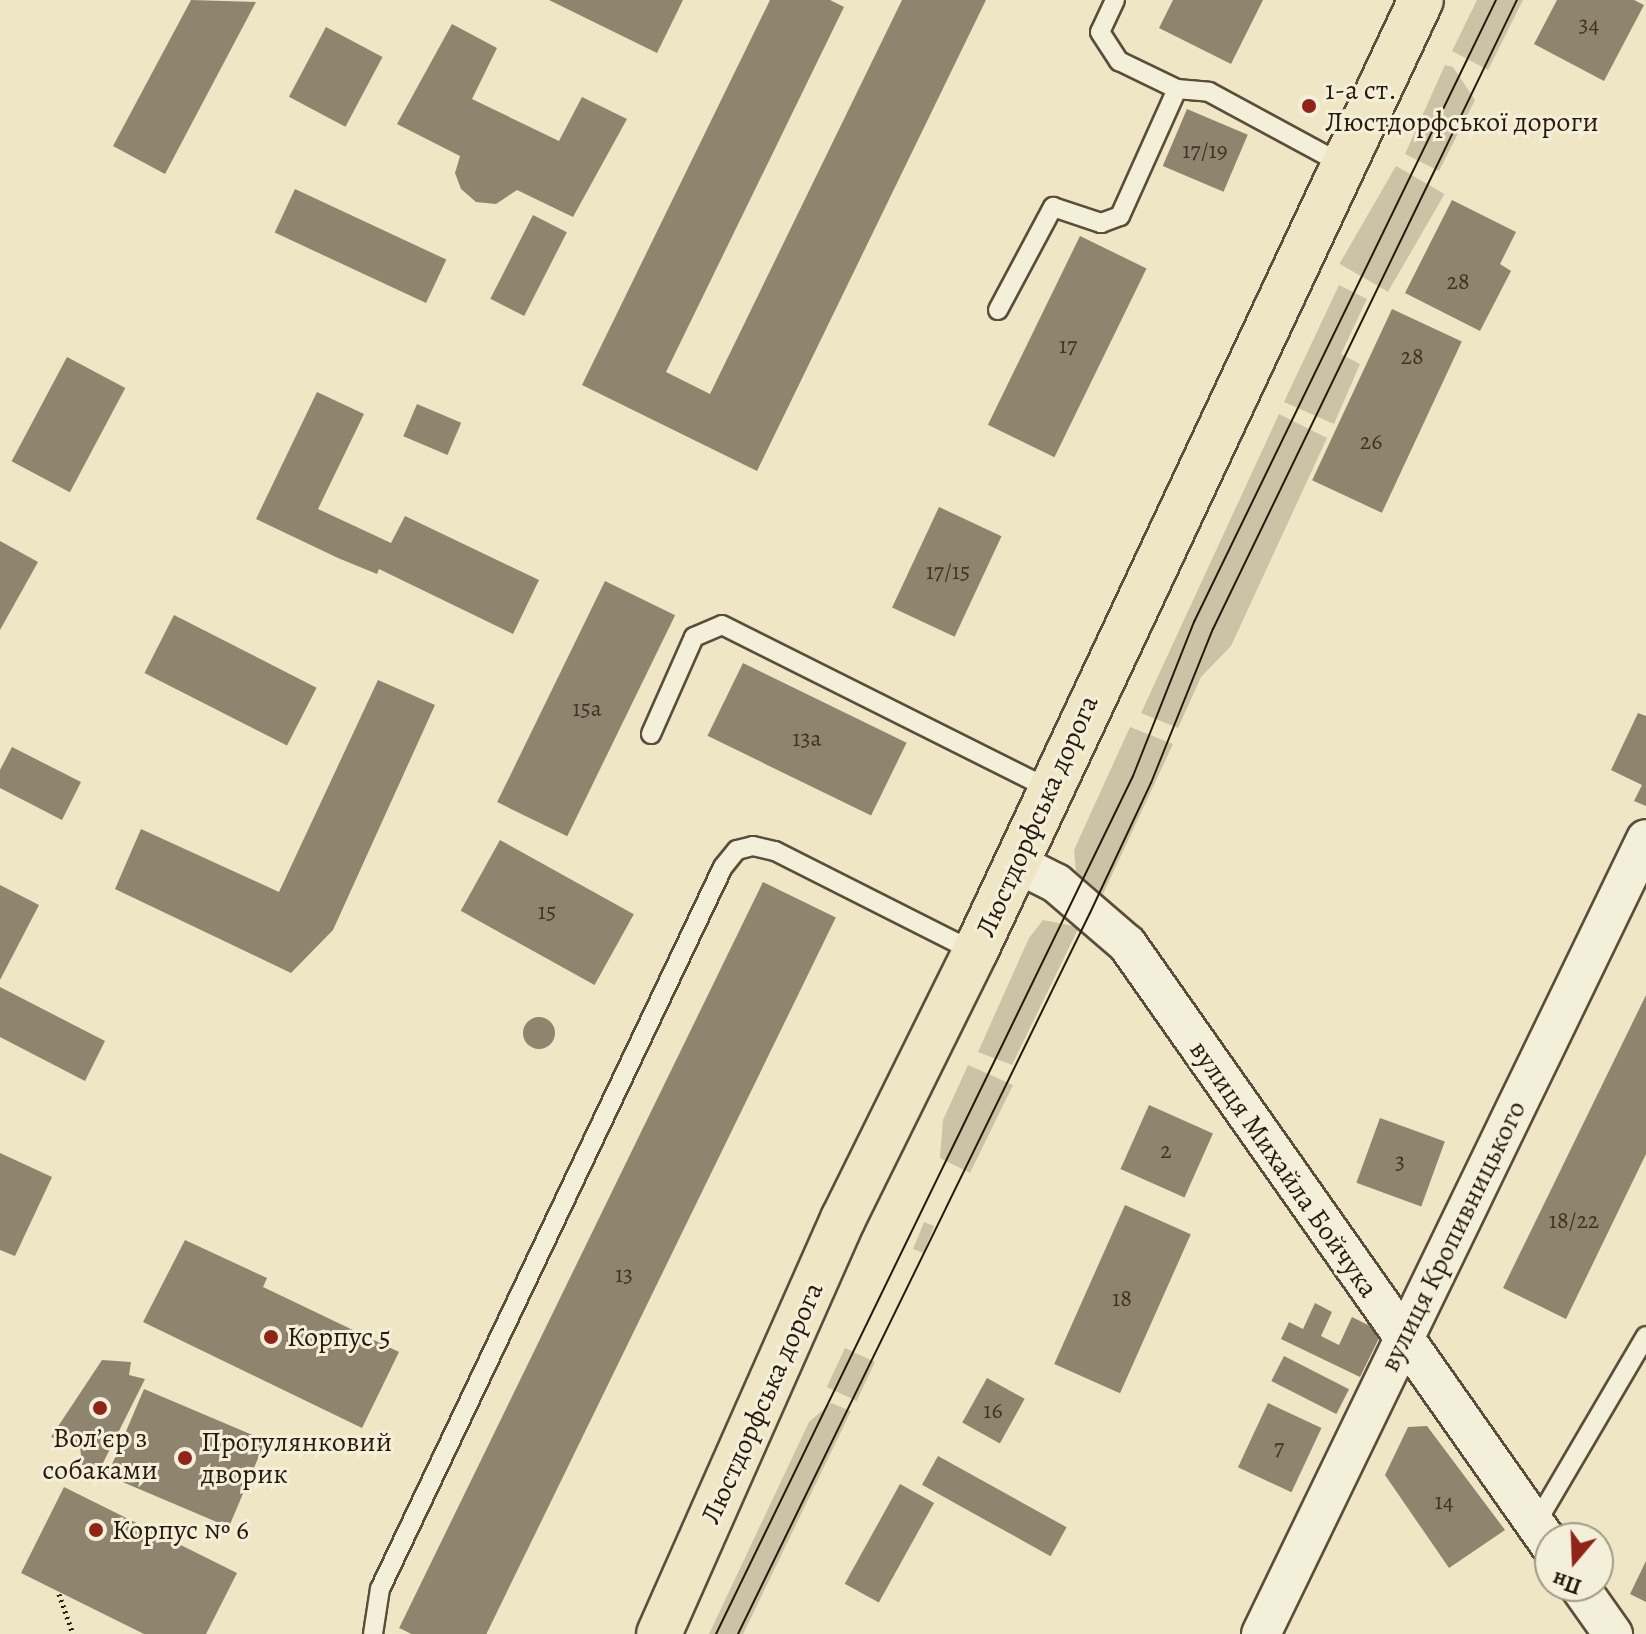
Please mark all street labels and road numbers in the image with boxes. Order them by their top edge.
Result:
street label: Люстдорфська дорога [969,690,1105,942]
street label: вулиця Михайла Бойчука [1183,1034,1385,1304]
street label: вулиця Кропивницького [1373,1095,1533,1377]
street label: Люстдорфська дорога [694,1277,830,1529]

